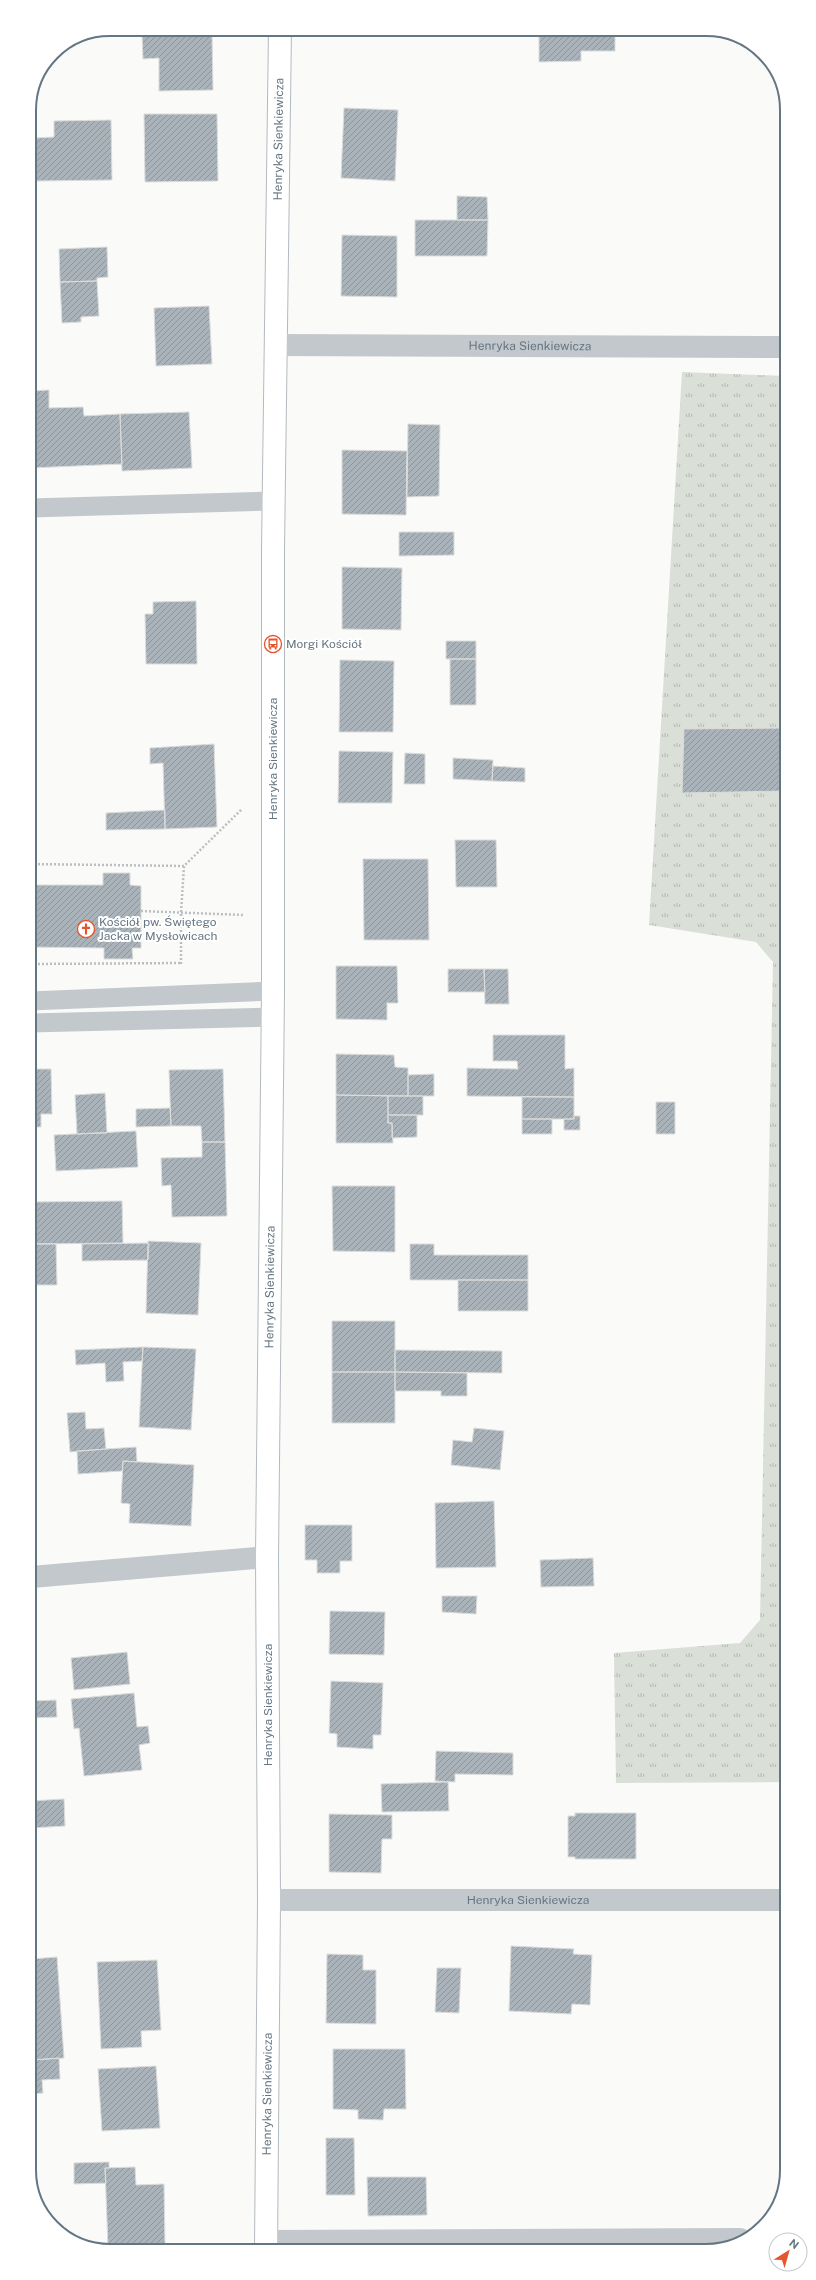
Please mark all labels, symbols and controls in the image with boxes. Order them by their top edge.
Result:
street label: Henryka Sienkiewicza [271,78,286,201]
street label: Henryka Sienkiewicza [469,339,591,353]
bus stop icon: Morgi Kościół [263,634,283,654]
place label: Morgi Kościół [286,637,362,651]
street label: Henryka Sienkiewicza [266,698,280,820]
place label: Kościół pw. Świętego Jacka w Mysłowicach [99,915,218,943]
church icon: Kościół pw. Świętego Jacka w Mysłowicach [76,919,96,939]
street label: Henryka Sienkiewicza [262,1226,278,1348]
street label: Henryka Sienkiewicza [261,1644,275,1766]
street label: Henryka Sienkiewicza [467,1893,589,1907]
street label: Henryka Sienkiewicza [260,2033,275,2155]
north arrow [768,2232,808,2272]
text: N [787,2237,801,2251]

